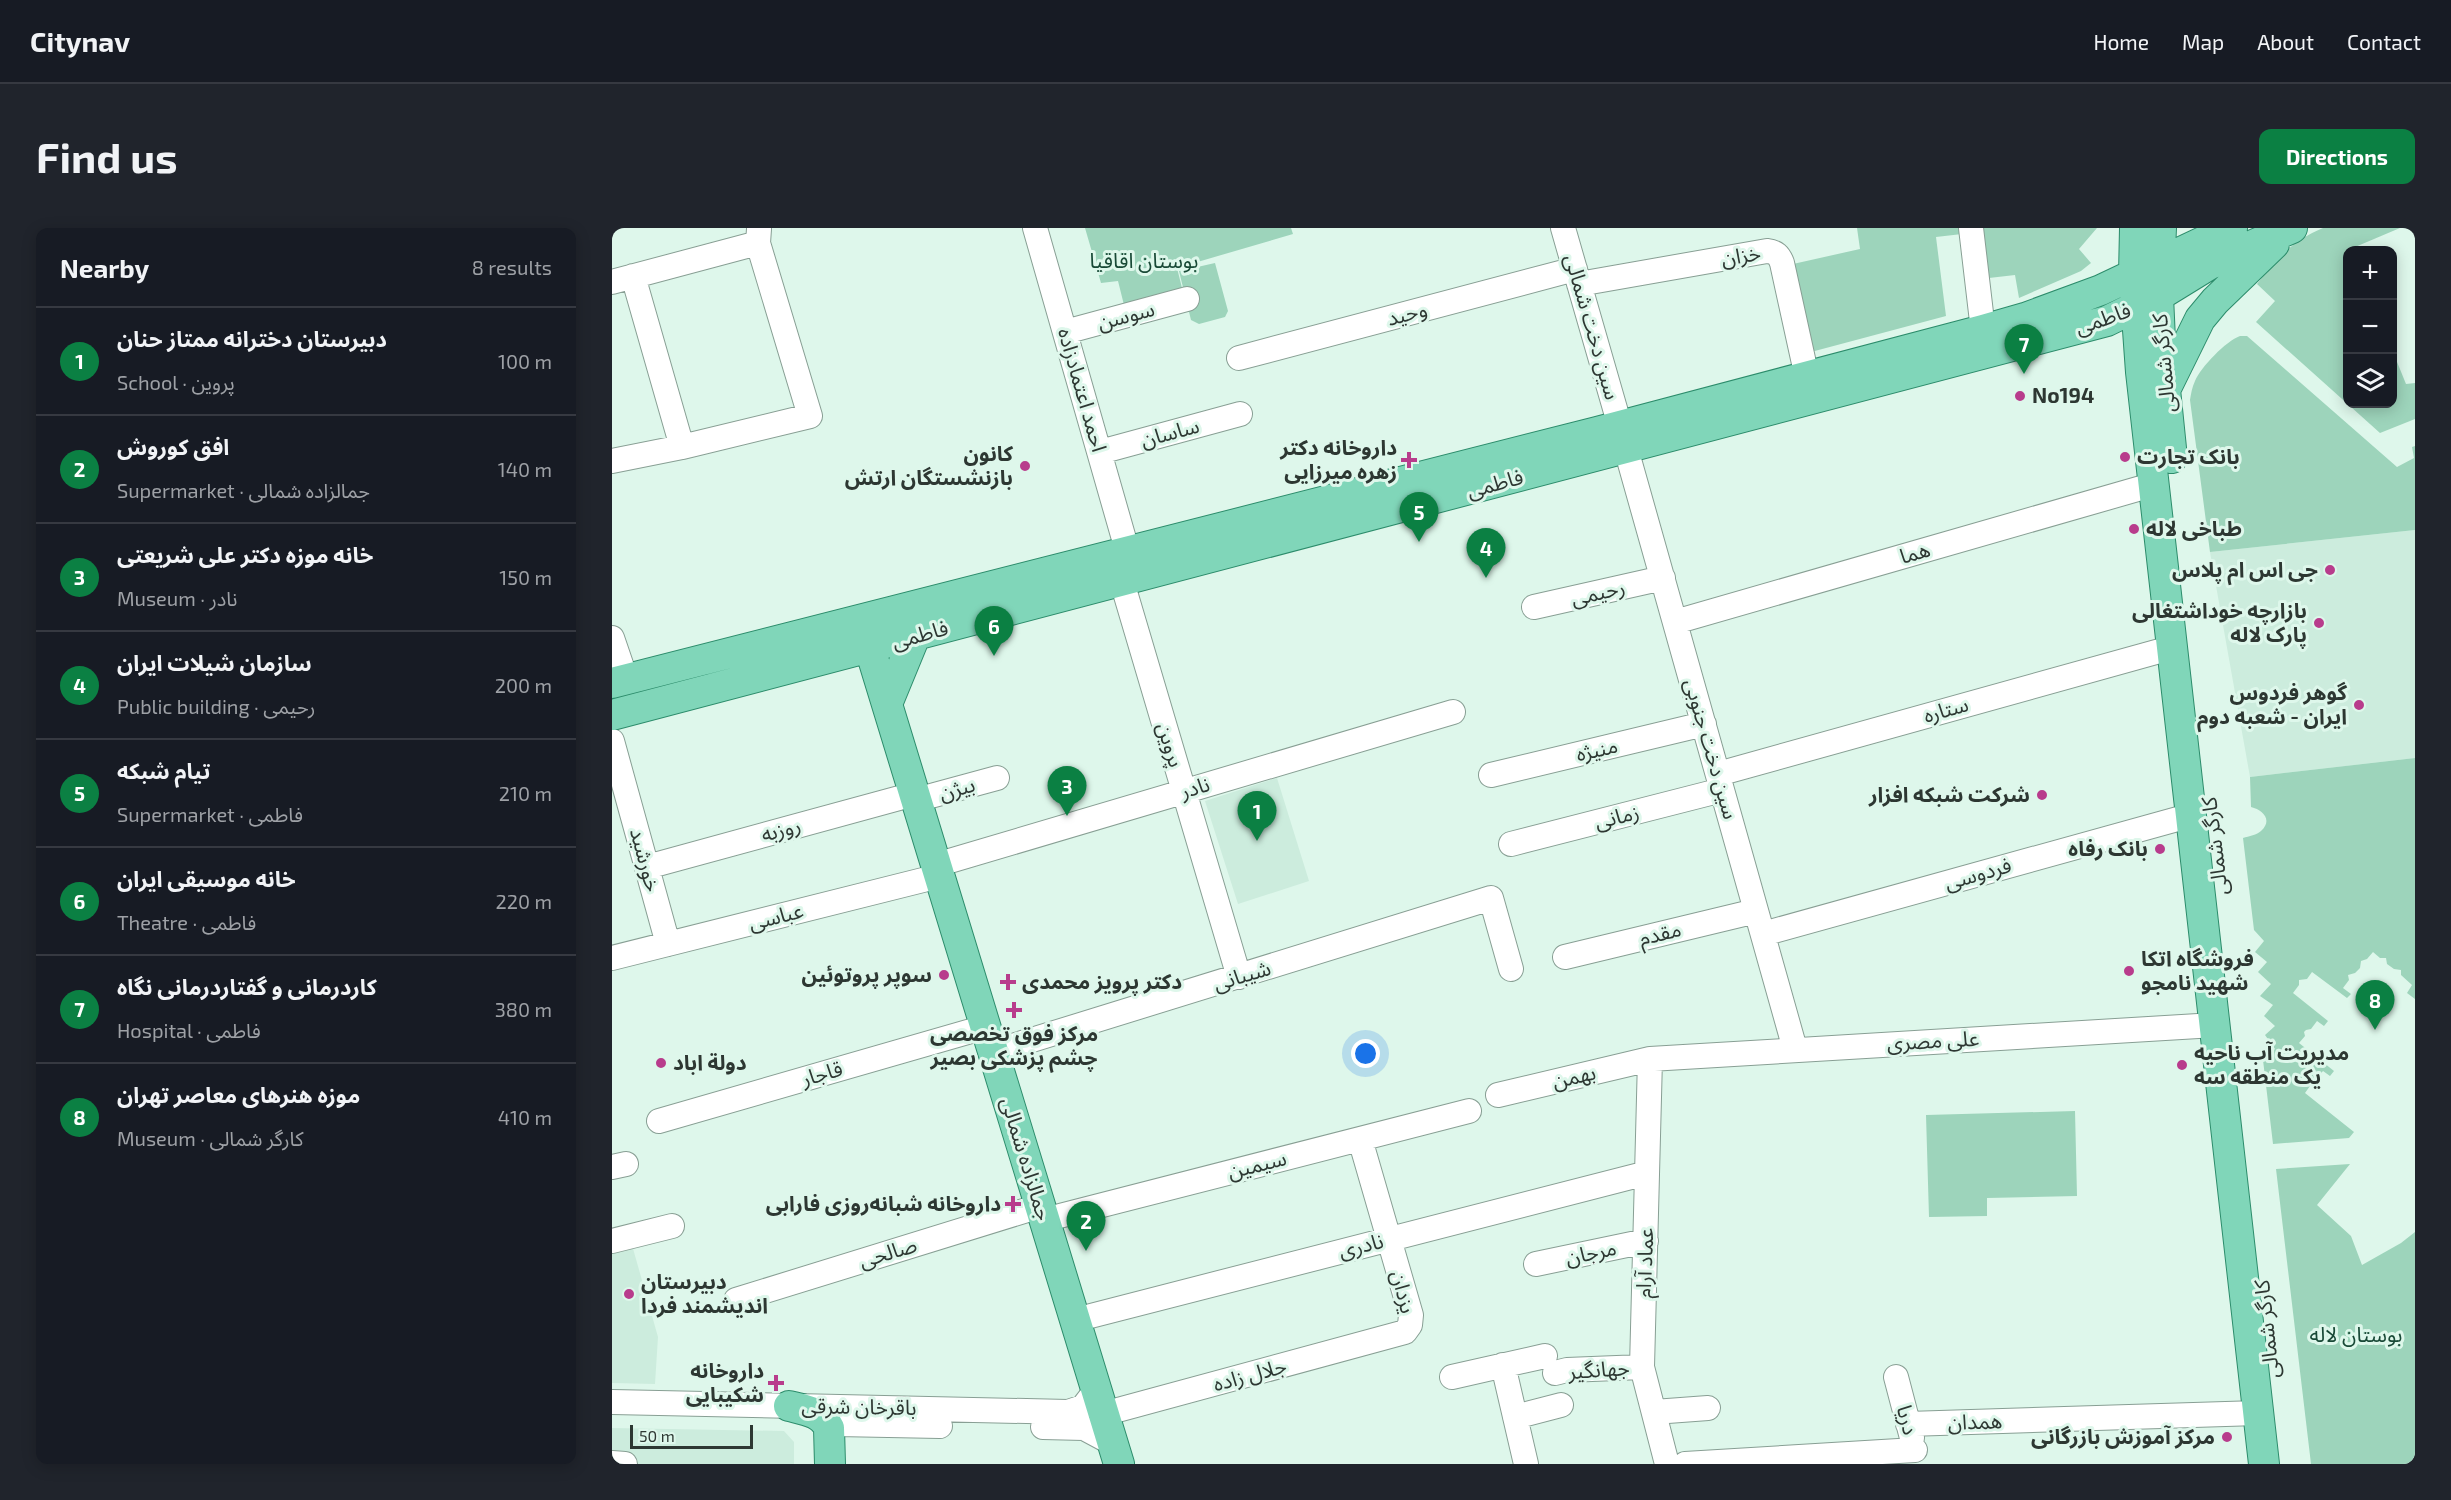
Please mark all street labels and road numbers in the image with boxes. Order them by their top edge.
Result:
street label: خزان [1719,239,1762,271]
street label: سین دخت شمالی [1560,251,1626,402]
street label: سوسن [1094,295,1157,335]
street label: وحید [1384,295,1430,331]
street label: فاطمی [2071,296,2134,340]
street label: کارگر شمالی [2146,312,2180,413]
street label: احمد اعتمادزاده [1053,325,1113,455]
street label: ساسان [1138,412,1202,452]
street label: فاطمی [1464,463,1526,503]
street label: هما [1897,535,1933,568]
street label: رحیمی [1568,573,1627,611]
street label: فاطمی [889,614,951,654]
street label: سین دخت جنوبی [1679,675,1744,822]
street label: ستاره [1920,690,1971,728]
street label: پروین [1151,719,1190,771]
street label: منیژه [1573,732,1620,766]
street label: نادر [1176,770,1213,804]
street label: بیژن [936,771,978,806]
street label: کارگر شمالی [2195,795,2233,897]
street label: زمانی [1592,798,1642,834]
street label: روزبه [758,811,803,847]
street label: خورشید [625,825,667,894]
street label: فردوسی [1941,851,2014,895]
street label: عباسی [746,897,806,935]
street label: مقدم [1636,915,1685,955]
street label: شیبانی [1210,954,1274,996]
street label: علی مصری [1886,1025,1980,1055]
street label: قاجار [797,1055,845,1092]
street label: بهمن [1550,1058,1598,1094]
street label: جمالزاده شمالی [996,1094,1058,1224]
street label: سیمین [1225,1144,1289,1184]
street label: نادری [1336,1227,1386,1263]
street label: عماد آرام [1630,1227,1662,1299]
street label: صالحی [856,1231,920,1273]
street label: مرجان [1563,1234,1619,1270]
street label: یزدان [1386,1268,1422,1316]
street label: کارگر شمالی [2248,1278,2284,1380]
street label: جلال زاده [1210,1352,1289,1396]
street label: جهانگیر [1566,1354,1631,1384]
street label: باقرخان شرقی [801,1392,917,1420]
street label: دریا [1892,1402,1924,1437]
street label: همدان [1947,1407,2003,1435]

